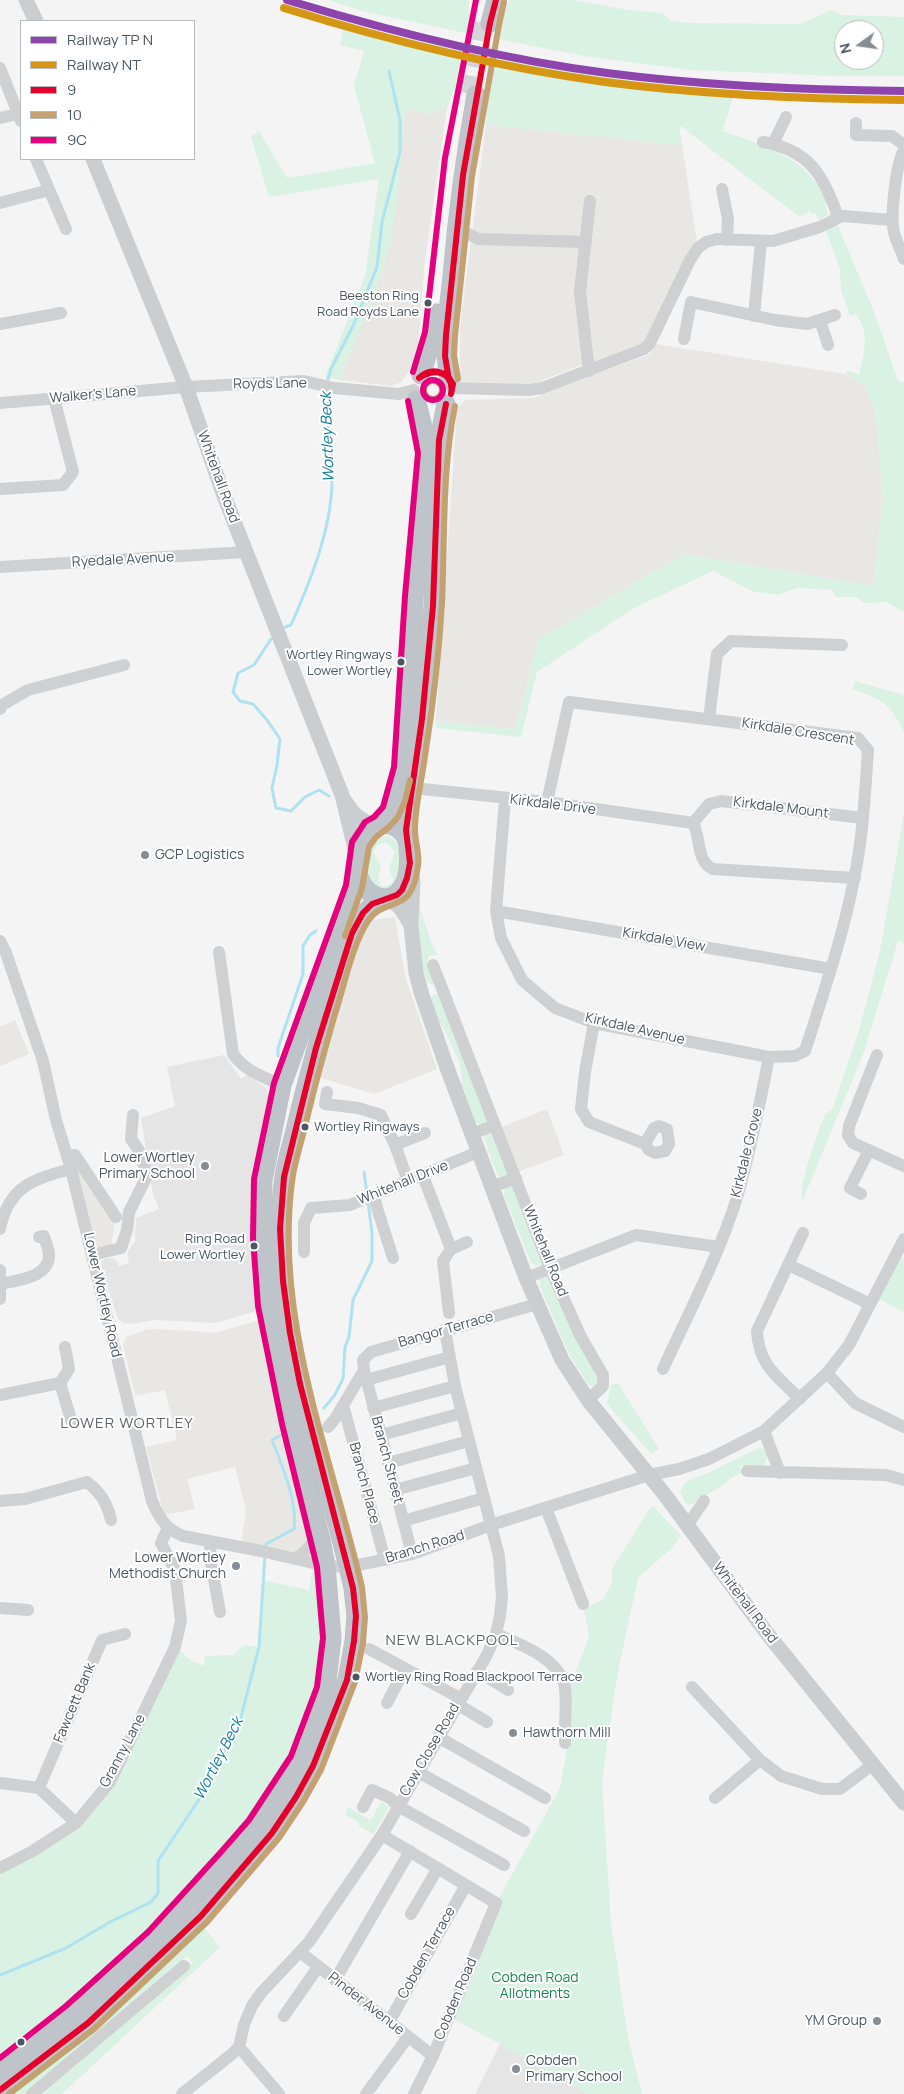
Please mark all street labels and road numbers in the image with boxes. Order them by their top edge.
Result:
street label: Royds Lane [233,375,307,393]
street label: Walker's Lane [49,383,137,407]
street label: Whitehall Road [194,429,242,525]
street label: Ryedale Avenue [71,549,175,571]
street label: Kirkdale Crescent [741,715,855,749]
street label: Kirkdale Drive [509,791,597,819]
street label: Kirkdale Mount [732,794,830,822]
street label: Kirkdale View [621,924,707,956]
street label: Kirkdale Avenue [584,1009,686,1049]
street label: Kirkdale Grove [728,1107,766,1199]
street label: Whitehall Drive [355,1157,451,1209]
street label: Whitehall Road [519,1203,571,1299]
street label: Lower Wortley Road [79,1231,125,1359]
street label: Bangor Terrace [397,1308,495,1352]
street label: Branch Street [367,1415,407,1505]
street label: Branch Place [345,1441,383,1525]
street label: Branch Road [384,1527,466,1567]
street label: Whitehall Road [709,1559,781,1647]
street label: Fawcett Bank [51,1660,99,1746]
street label: Cow Close Road [397,1701,463,1799]
street label: Granny Lane [97,1712,149,1790]
street label: Cobden Terrace [395,1904,459,2002]
street label: Cobden Road [431,1956,481,2042]
street label: Pinder Avenue [324,1969,408,2039]

